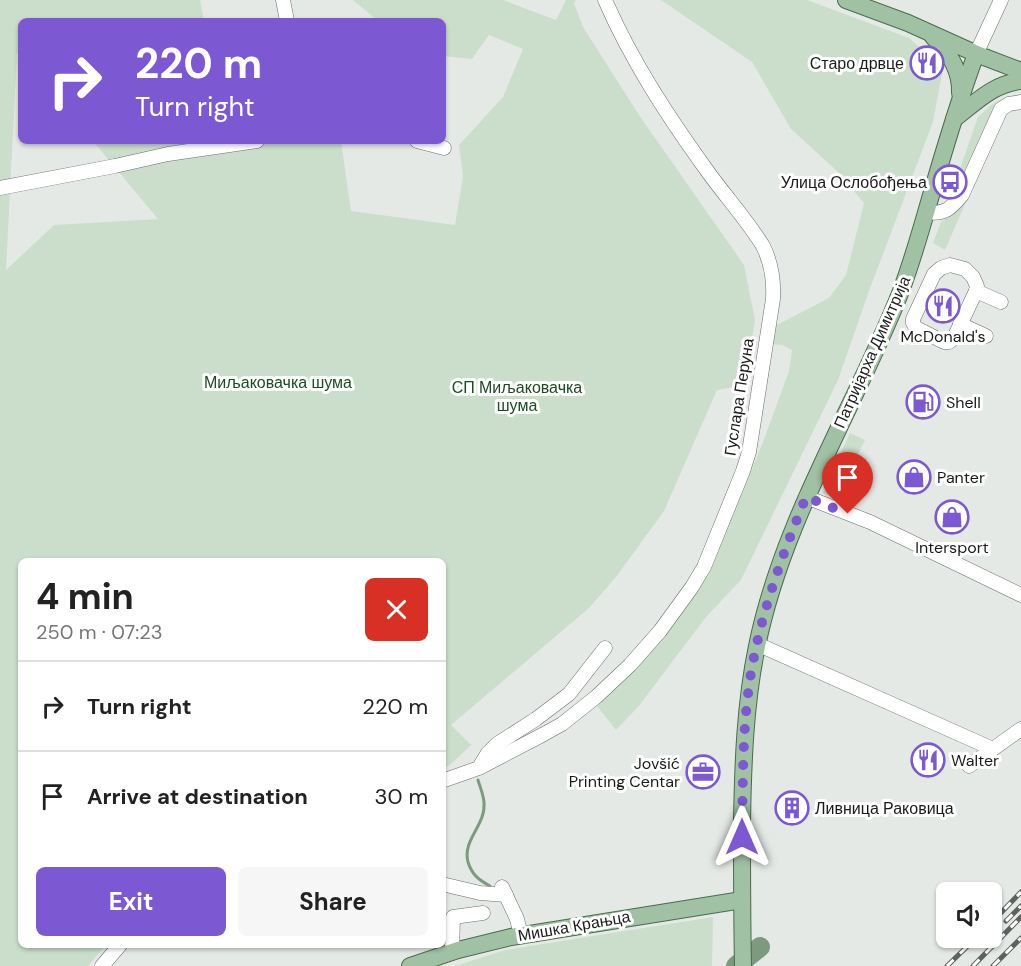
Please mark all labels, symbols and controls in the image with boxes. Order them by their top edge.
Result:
text: 220 m [135,36,262,91]
icon: right [36,42,114,120]
restaurant icon: Старо дрвце [909,45,945,81]
place label: Старо дрвце [810,53,904,74]
text: Turn right [135,89,255,124]
bus stop icon: Улица Ослобођења [932,164,968,200]
place label: Улица Ослобођења [781,172,927,193]
street label: Патријарха Димитрија [829,272,915,431]
restaurant icon: McDonald's [925,288,961,324]
place label: McDonald's [900,326,986,347]
street label: Гуслара Перуна [719,337,759,457]
park label: Миљаковачка шума [204,372,352,393]
park label: СП Миљаковачка шума [452,377,582,416]
fuel station icon: Shell [905,384,941,420]
place label: Shell [946,392,981,413]
pin [822,452,873,514]
shop icon: Panter [896,459,932,495]
icon: arrive [831,461,864,494]
place label: Panter [937,467,985,488]
shop icon: Intersport [934,499,970,535]
place label: Intersport [915,537,989,558]
text: 4 min [36,573,134,620]
button: close [365,578,428,641]
text: 250 m · 07:23 [36,619,163,645]
icon: right [36,690,69,723]
text: Turn right [87,692,192,721]
text: 220 m [362,692,428,721]
restaurant icon: Walter [910,742,946,778]
place label: Walter [951,750,999,771]
place label: Jovšić Printing Centar [569,753,680,792]
office icon: Jovšić Printing Centar [685,754,721,790]
icon: arrive [36,780,69,813]
text: Arrive at destination [87,782,308,811]
text: 30 m [374,782,428,811]
building icon: Ливница Раковица [774,790,810,826]
place label: Ливница Раковица [815,798,954,819]
position arrow [710,805,774,869]
button: Exit [36,867,226,936]
button: Share [238,867,428,936]
map controls [936,882,1002,948]
button: sound [936,882,1002,948]
street label: Мишка Крањца [516,906,632,946]

